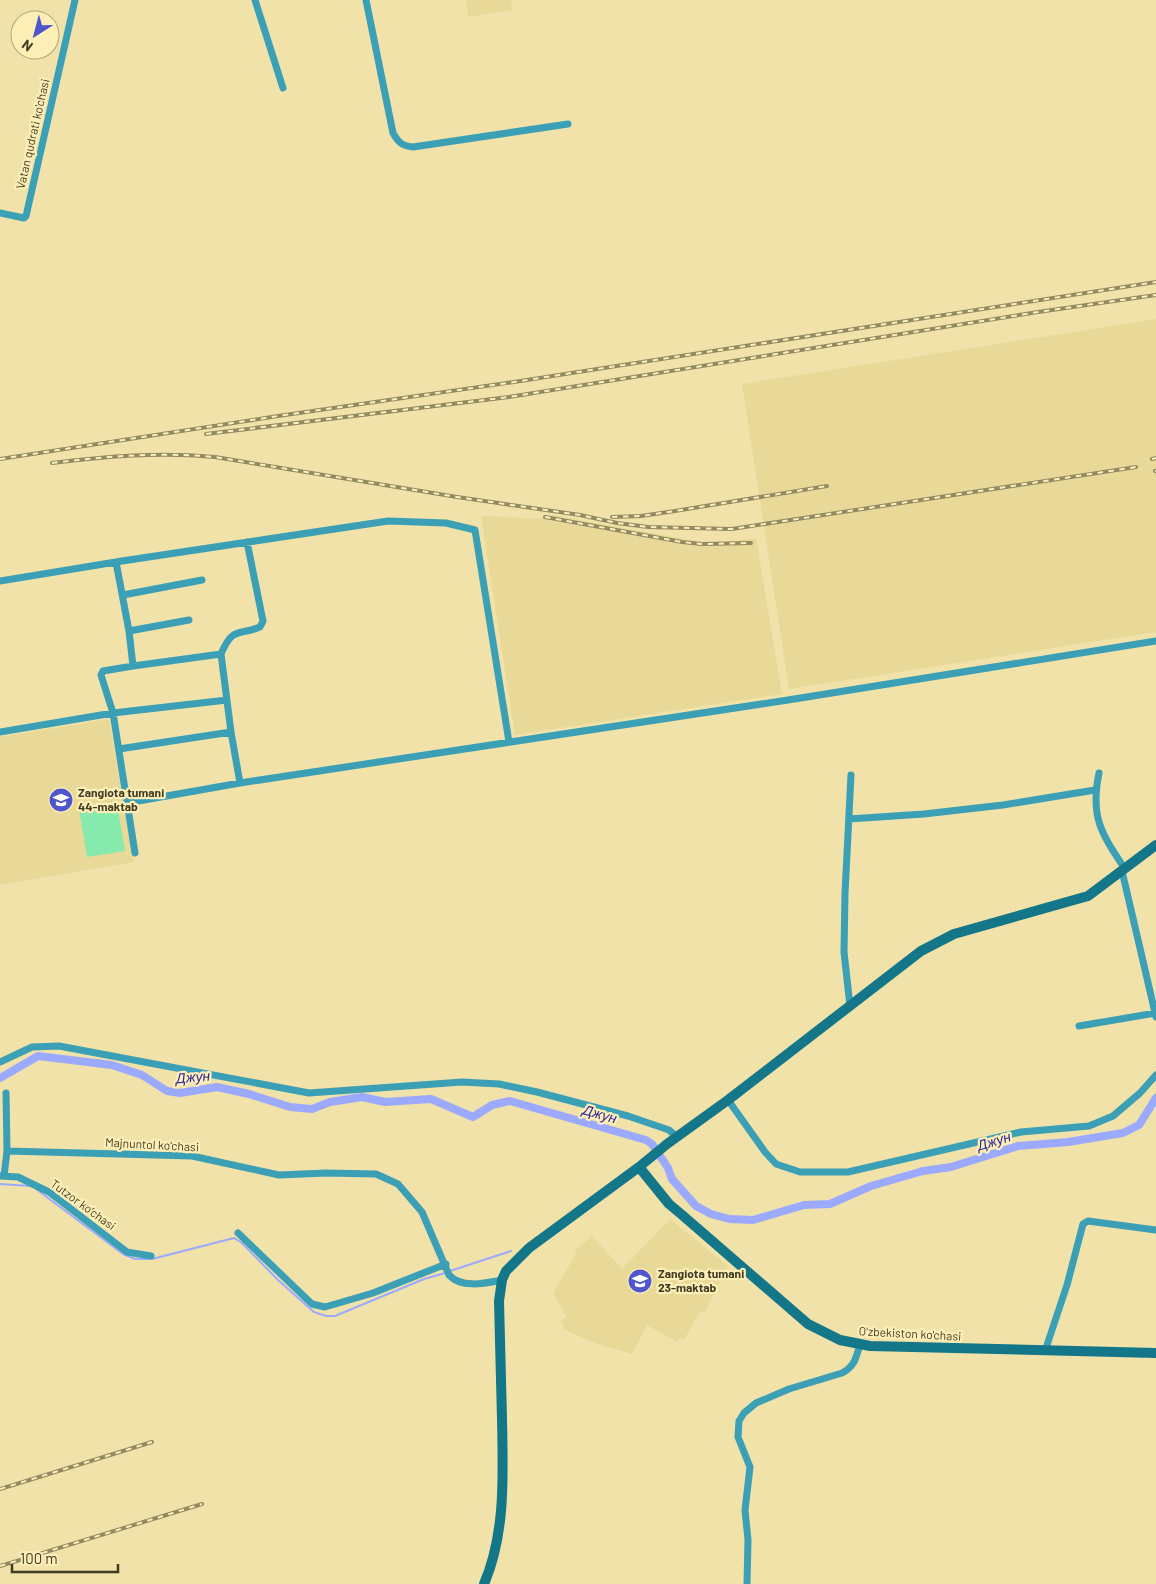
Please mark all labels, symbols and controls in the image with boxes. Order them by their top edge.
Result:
north arrow [10,10,60,60]
text: N [18,36,36,56]
street label: Vatan qudrati ko'chasi [13,77,52,190]
place label: Zangiota tumani 44-maktab [78,785,164,813]
school or university icon: Zangiota tumani 44-maktab [48,787,74,813]
water label: Джун [173,1067,211,1087]
water label: Джун [579,1100,619,1127]
water label: Джун [973,1127,1013,1154]
street label: Majnuntol ko‘chasi [105,1135,199,1153]
street label: Tutzor ko‘chasi [48,1176,119,1232]
place label: Zangiota tumani 23-maktab [658,1266,744,1294]
school or university icon: Zangiota tumani 23-maktab [627,1268,653,1294]
street label: O'zbekiston ko'chasi [858,1323,962,1343]
scale bar [12,1542,119,1574]
text: 100 m [20,1549,58,1567]

